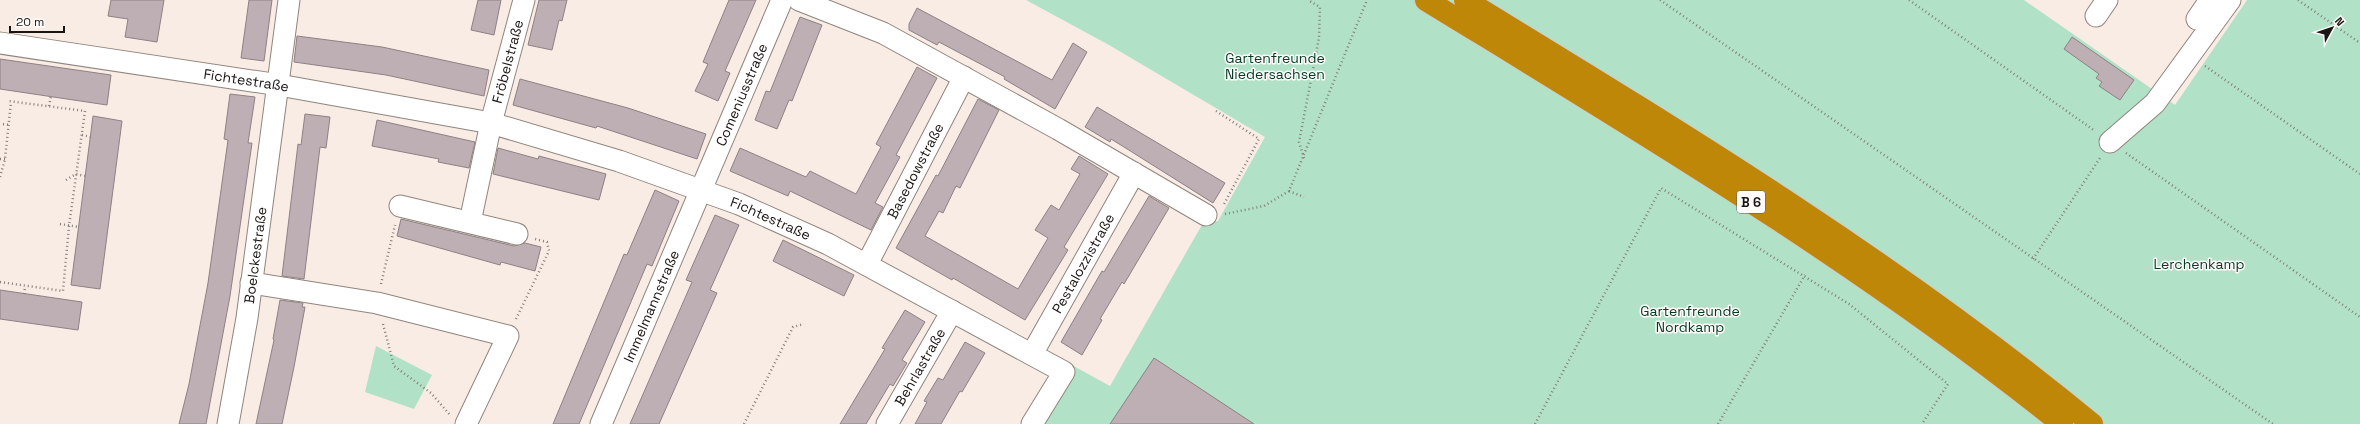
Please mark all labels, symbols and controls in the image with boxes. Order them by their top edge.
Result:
scale bar [10,8,64,34]
north arrow [2312,8,2352,48]
text: 20 m [16,14,44,30]
text: N [2332,14,2347,29]
street label: Fröbelstraße [488,18,527,105]
street label: Comeniusstraße [712,41,771,149]
park label: Gartenfreunde Niedersachsen [1225,49,1325,83]
street label: Fichtestraße [202,65,290,96]
street label: Basedowstraße [883,120,948,222]
road number: B 6 [1737,191,1765,213]
street label: Fichtestraße [728,193,813,244]
street label: Boelckestraße [240,206,271,305]
street label: Pestalozzistraße [1048,210,1118,317]
street label: Immelmannstraße [619,247,683,365]
park label: Lerchenkamp [2153,255,2245,273]
park label: Gartenfreunde Nordkamp [1640,302,1740,336]
street label: Behrlastraße [890,325,949,409]

